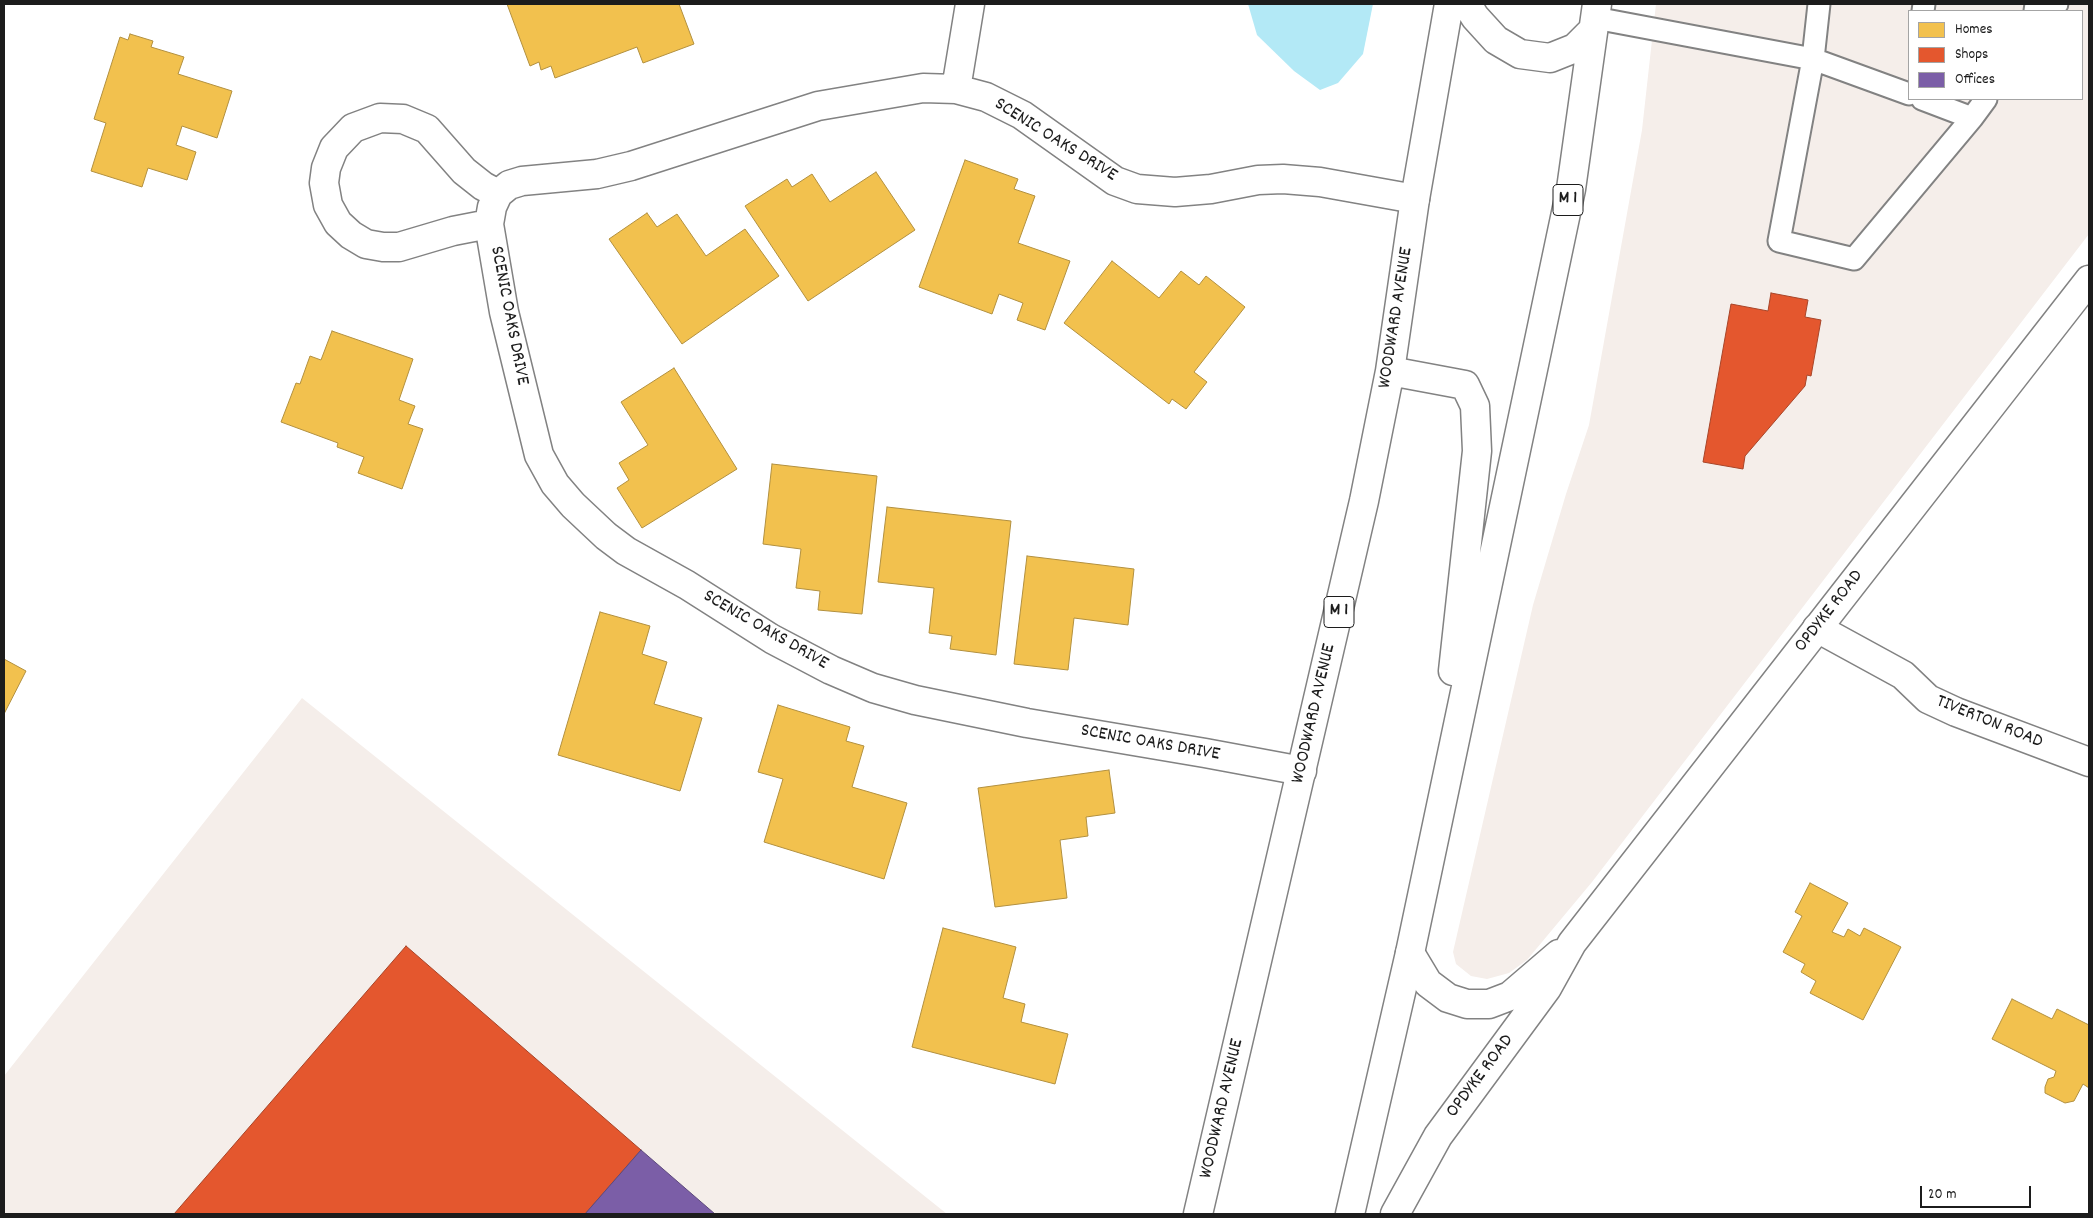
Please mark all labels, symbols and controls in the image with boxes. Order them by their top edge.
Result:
legend [1908,10,2083,100]
text: Homes [1955,19,1993,41]
text: Shops [1955,44,1988,66]
text: Offices [1955,69,1995,91]
street label: SCENIC OAKS DRIVE [989,94,1121,188]
road number: M 1 [1553,184,1583,216]
street label: SCENIC OAKS DRIVE [483,245,533,387]
street label: WOODWARD AVENUE [1375,246,1419,390]
street label: OPDYKE ROAD [1791,566,1869,658]
street label: SCENIC OAKS DRIVE [698,586,832,676]
road number: M 1 [1324,596,1354,628]
street label: WOODWARD AVENUE [1288,642,1342,786]
street label: TIVERTON ROAD [1932,691,2046,755]
street label: SCENIC OAKS DRIVE [1079,721,1221,767]
street label: OPDYKE ROAD [1442,1031,1520,1123]
street label: WOODWARD AVENUE [1196,1037,1250,1181]
scale bar [1923,1176,2034,1208]
text: 20 m [1928,1184,1956,1206]

